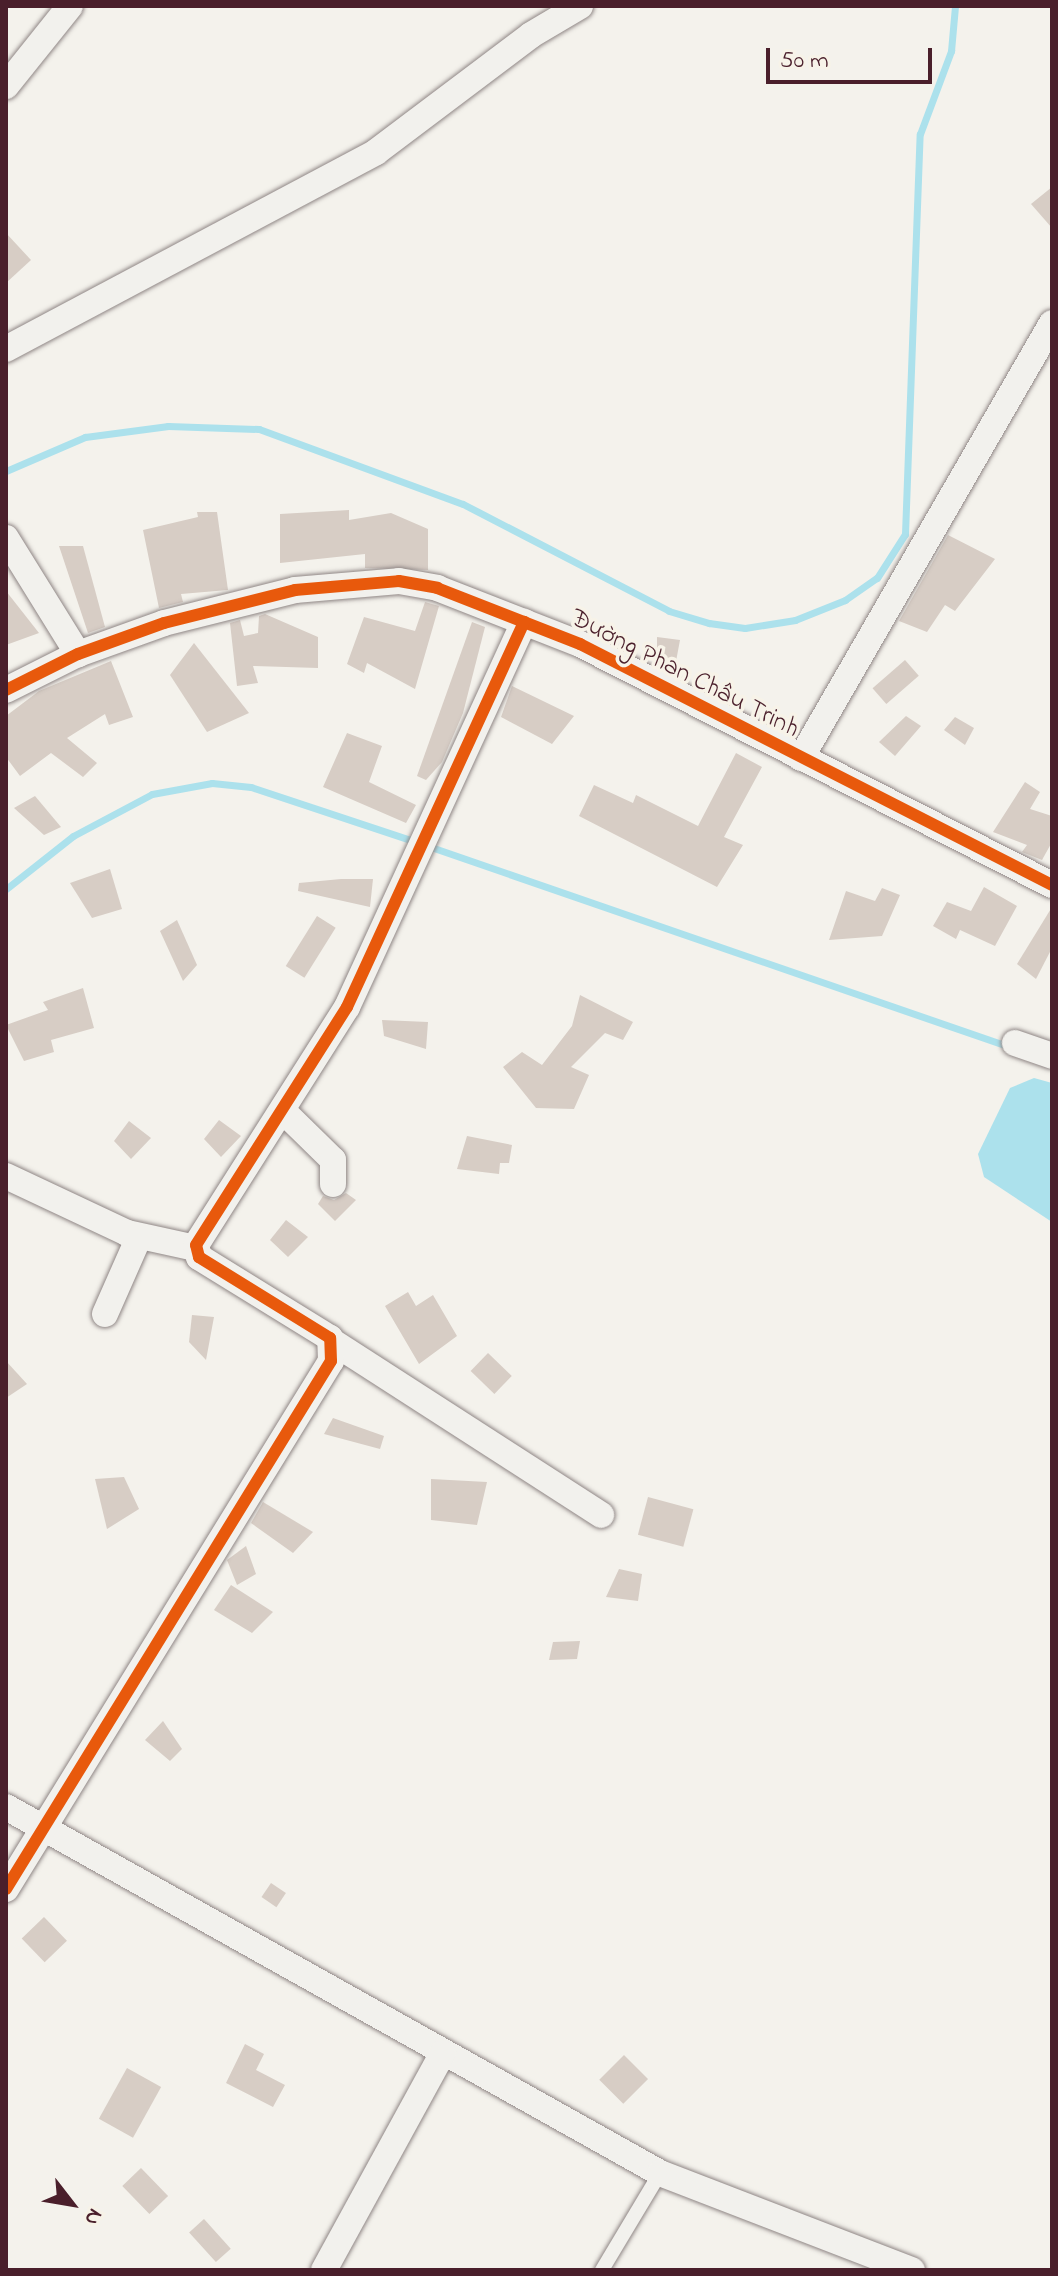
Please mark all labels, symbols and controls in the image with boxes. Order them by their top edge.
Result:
scale bar [770,32,936,82]
text: 50 m [780,44,829,79]
street label: Đường Phan Châu Trinh [564,604,804,746]
north arrow [32,2164,112,2244]
text: N [75,2202,110,2231]

